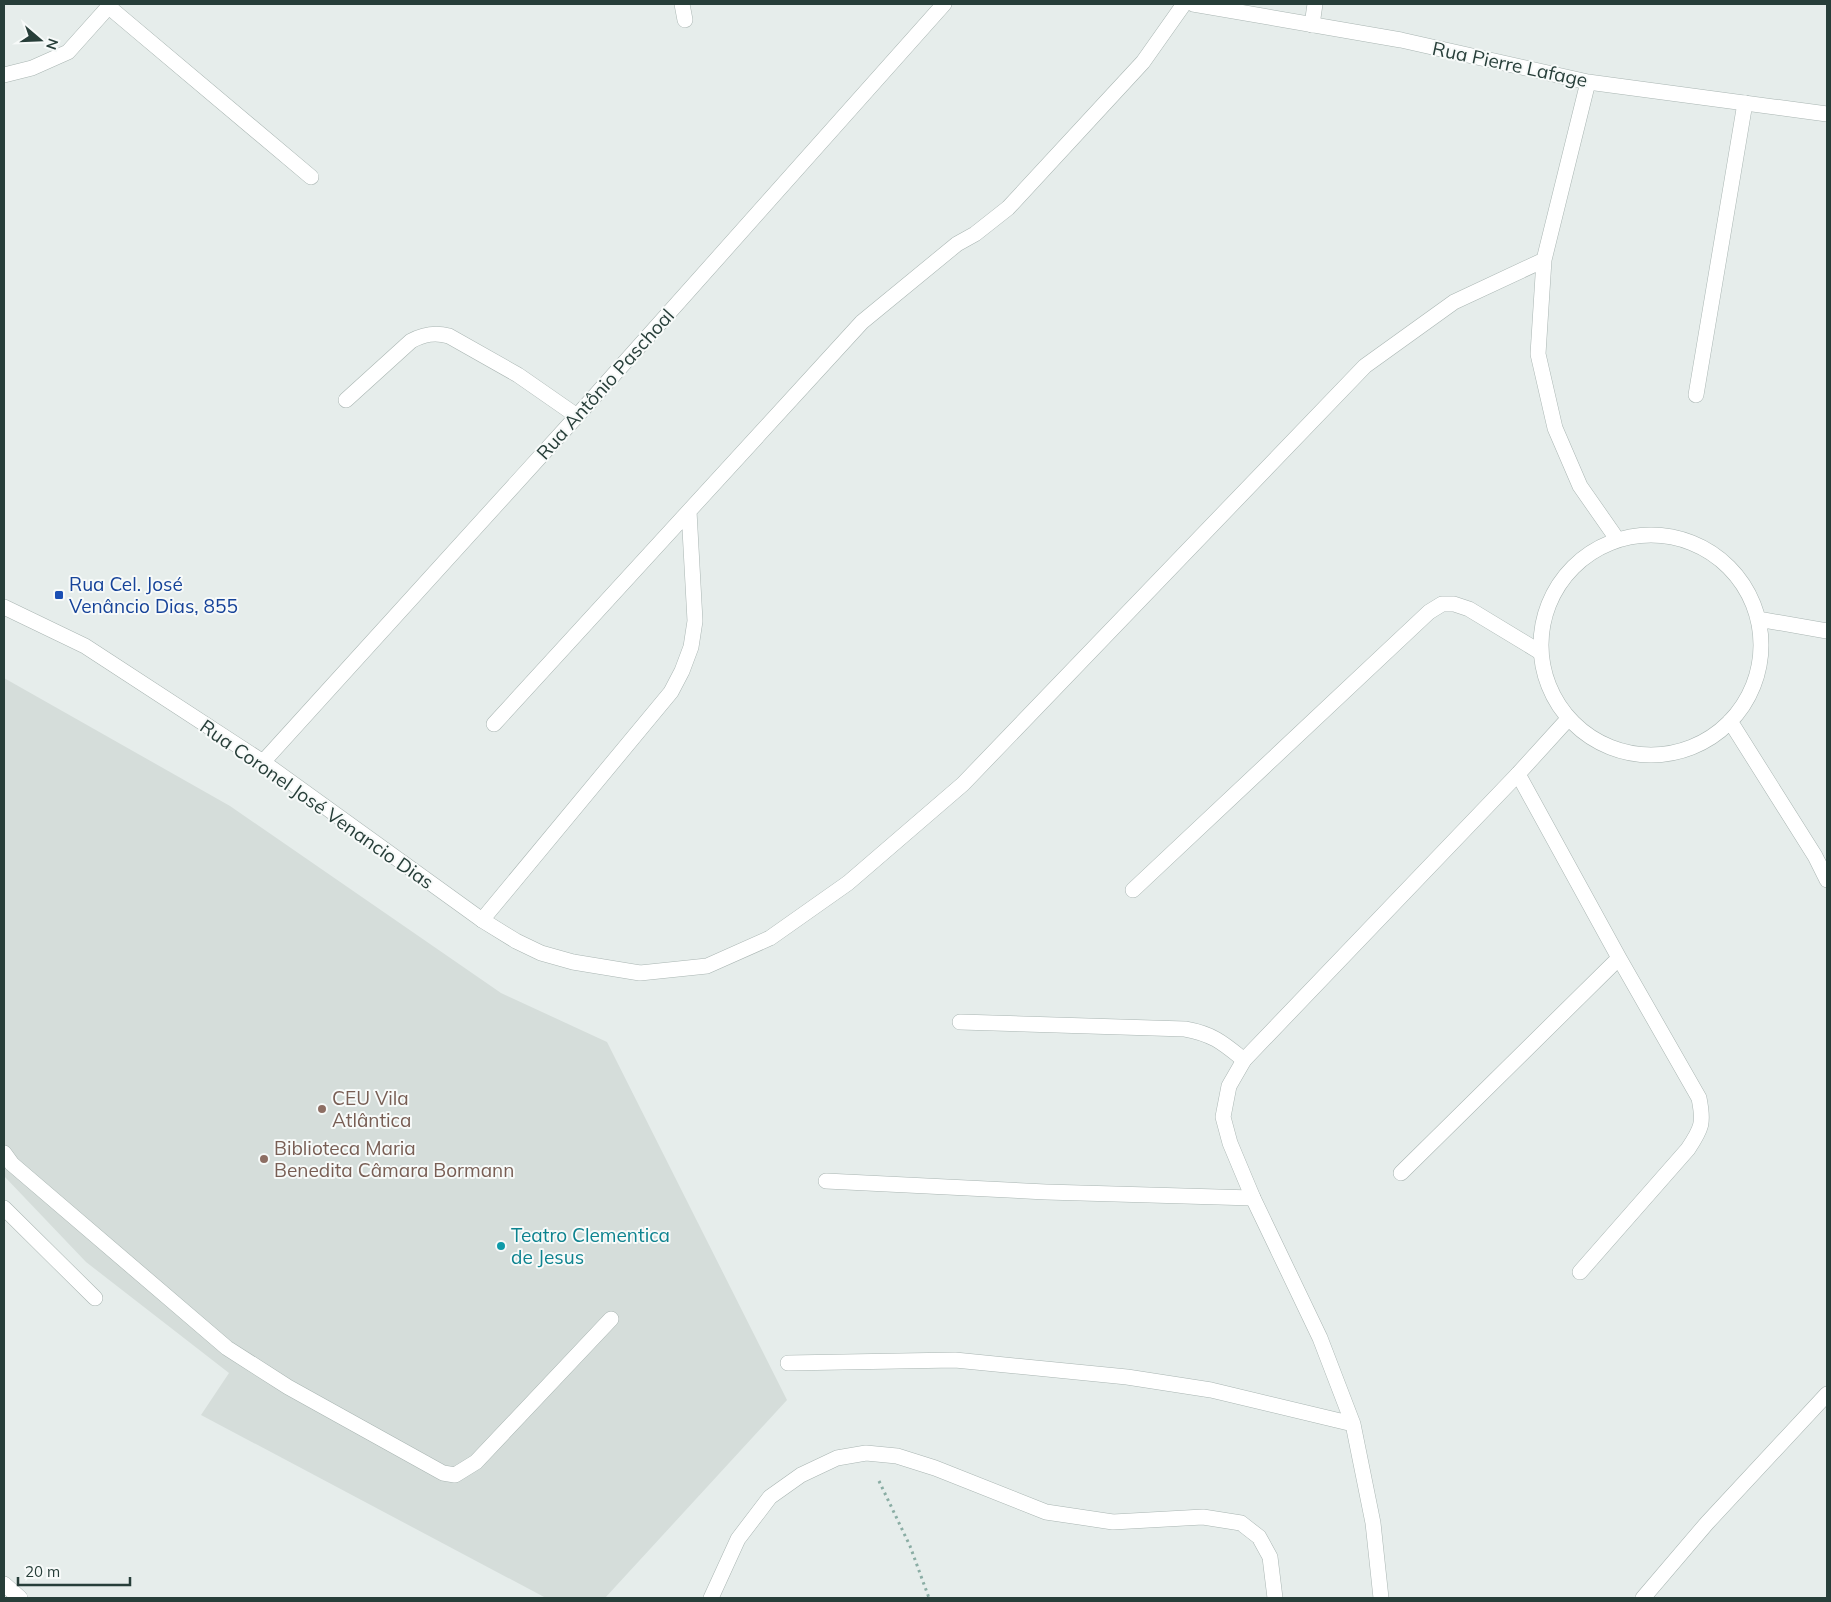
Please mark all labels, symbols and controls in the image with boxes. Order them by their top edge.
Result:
north arrow [15,15,65,65]
text: N [42,36,63,52]
street label: Rua Pierre Lafage [1430,36,1590,92]
street label: Rua Antônio Paschoal [531,304,679,464]
place label: Rua Cel. José Venâncio Dias, 855 [69,572,238,618]
marker: Rua Cel. José Venâncio Dias, 855 [53,589,65,601]
street label: Rua Coronel José Venancio Dias [196,714,438,894]
place label: CEU Vila Atlântica [332,1086,411,1132]
marker: CEU Vila Atlântica [316,1103,328,1115]
place label: Biblioteca Maria Benedita Câmara Bormann [274,1136,514,1182]
marker: Biblioteca Maria Benedita Câmara Bormann [258,1153,270,1165]
place label: Teatro Clementica de Jesus [511,1223,670,1269]
marker: Teatro Clementica de Jesus [495,1240,507,1252]
scale bar [18,1554,130,1586]
text: 20 m [25,1562,60,1581]

